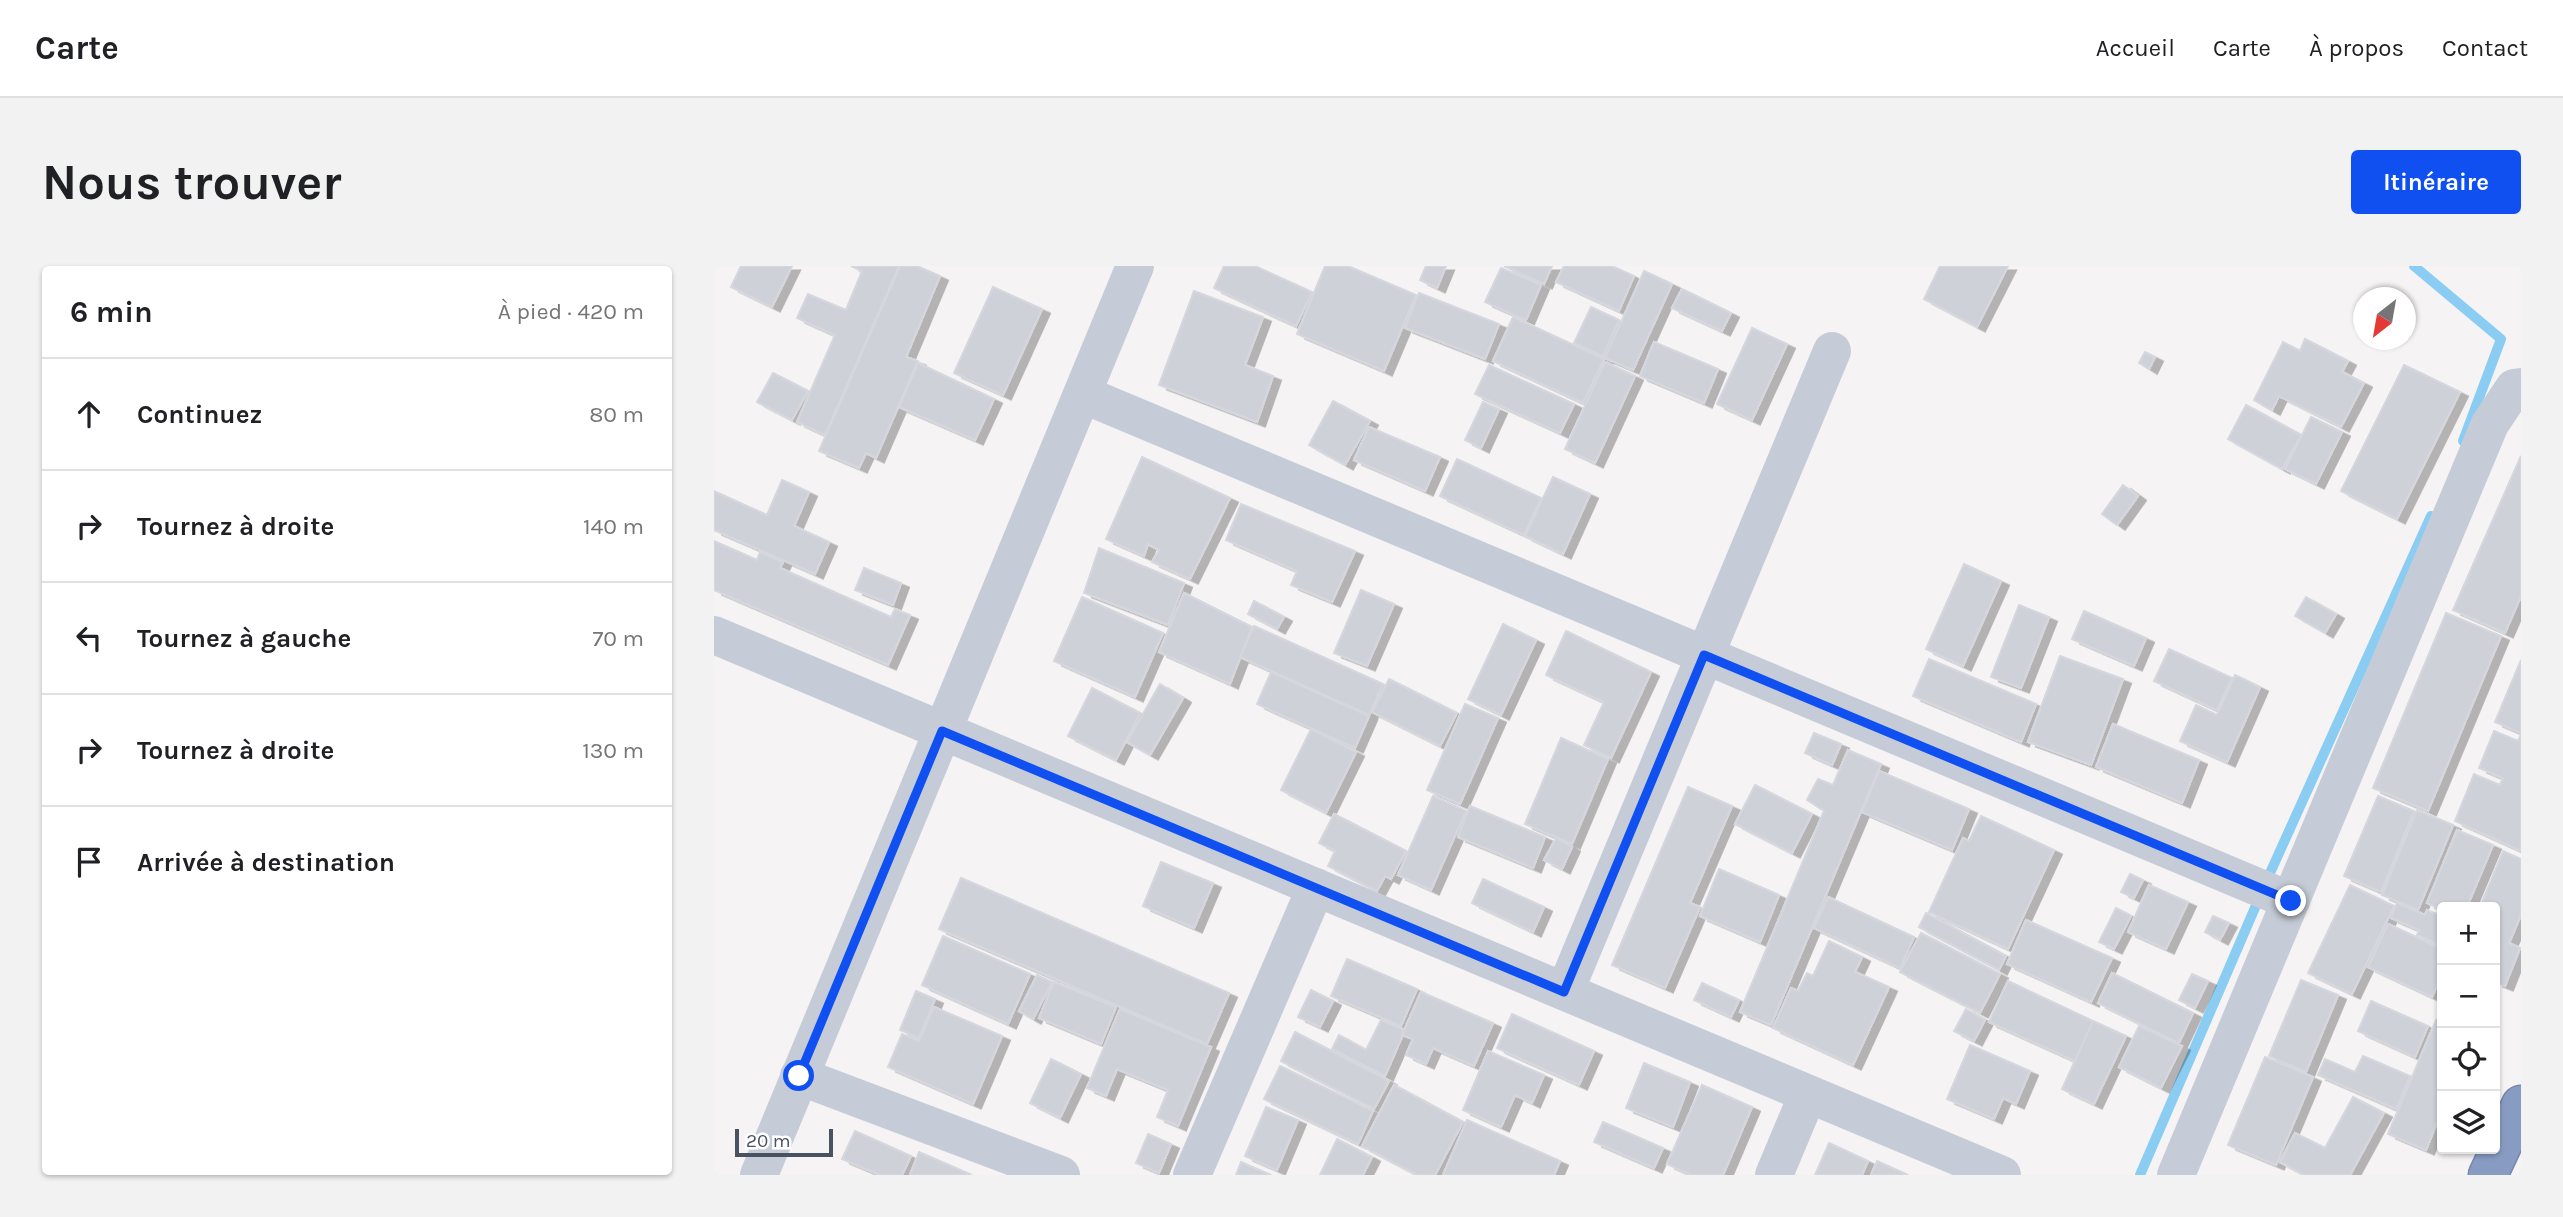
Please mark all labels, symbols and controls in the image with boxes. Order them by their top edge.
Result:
text: Carte [35,29,119,67]
text: Accueil [2096,34,2175,62]
text: Carte [2213,34,2271,62]
text: À propos [2309,34,2404,62]
text: Contact [2442,34,2528,62]
button: Itinéraire [2351,150,2521,214]
text: Nous trouver [42,154,342,211]
north arrow [2353,287,2416,350]
text: 6 min [70,294,153,330]
text: À pied · 420 m [498,298,644,325]
icon: ahead [70,395,108,433]
text: Continuez [137,399,262,430]
text: 80 m [589,401,644,428]
icon: right [70,507,108,545]
text: Tournez à droite [137,511,334,542]
text: 140 m [583,513,644,540]
icon: left [70,619,108,657]
text: Tournez à gauche [137,623,351,654]
text: 70 m [593,625,644,652]
icon: right [70,731,108,769]
text: Tournez à droite [137,735,334,766]
text: 130 m [582,737,644,764]
icon: arrive [70,843,108,881]
text: Arrivée à destination [137,847,395,878]
route end [2275,885,2306,916]
map controls [2437,902,2500,1154]
button: + [2437,902,2500,965]
button: − [2437,965,2500,1028]
button: locate [2437,1028,2500,1091]
route start [783,1060,814,1091]
button: layers [2437,1091,2500,1154]
scale bar [735,1126,833,1158]
text: 20 m [746,1130,791,1152]

